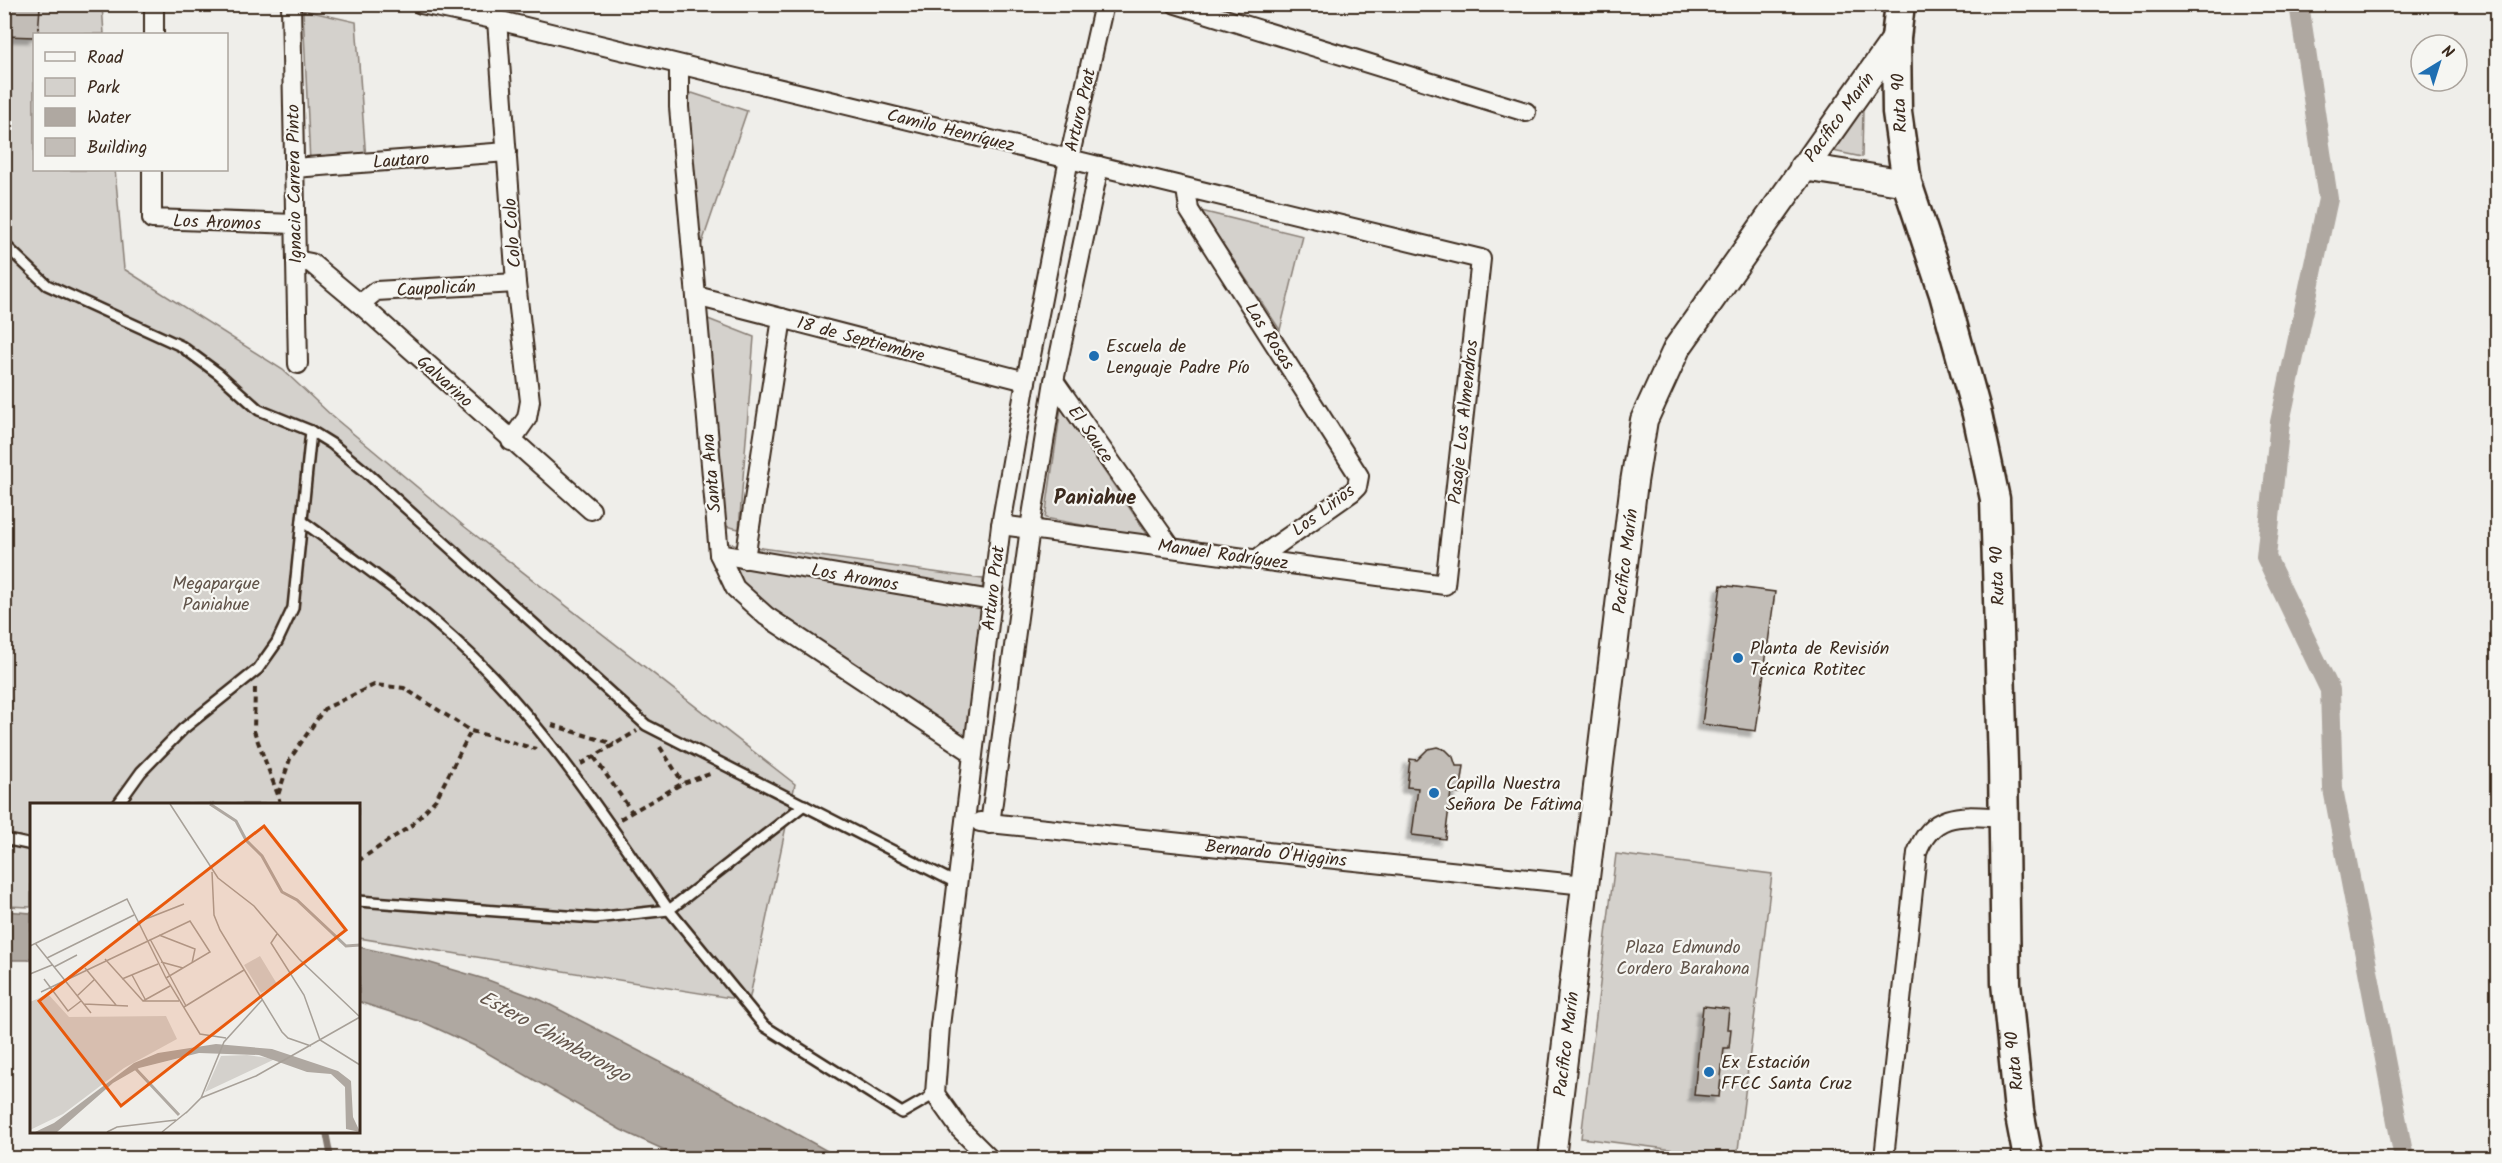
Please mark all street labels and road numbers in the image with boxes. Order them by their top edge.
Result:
street label: Arturo Prat [1058,65,1105,155]
street label: Pacífico Marín [1797,67,1883,169]
street label: Ruta 90 [1884,72,1917,133]
street label: Camilo Henríquez [884,102,1018,161]
street label: Ignacio Carrera Pinto [280,104,311,264]
street label: Lautaro [372,145,430,178]
street label: Colo Colo [497,197,530,269]
street label: Los Aromos [172,207,262,240]
street label: Caupolicán [396,273,477,306]
street label: Las Rosas [1236,297,1302,377]
street label: 18 de Septiembre [793,309,928,371]
street label: Pasaje Los Almendros [1441,338,1488,506]
street label: Galvarino [409,349,479,416]
street label: El Sauce [1059,400,1120,470]
street label: Santa Ana [695,432,730,514]
street label: Los Lirios [1286,477,1362,545]
street label: Pacífico Marín [1606,507,1647,616]
street label: Manuel Rodríguez [1156,532,1290,579]
street label: Arturo Prat [975,543,1014,632]
street label: Ruta 90 [1983,546,2014,606]
street label: Los Aromos [809,557,901,600]
street label: Bernardo O'Higgins [1203,833,1349,876]
street label: Pacífico Marín [1547,990,1588,1099]
street label: Ruta 90 [1998,1030,2033,1092]

